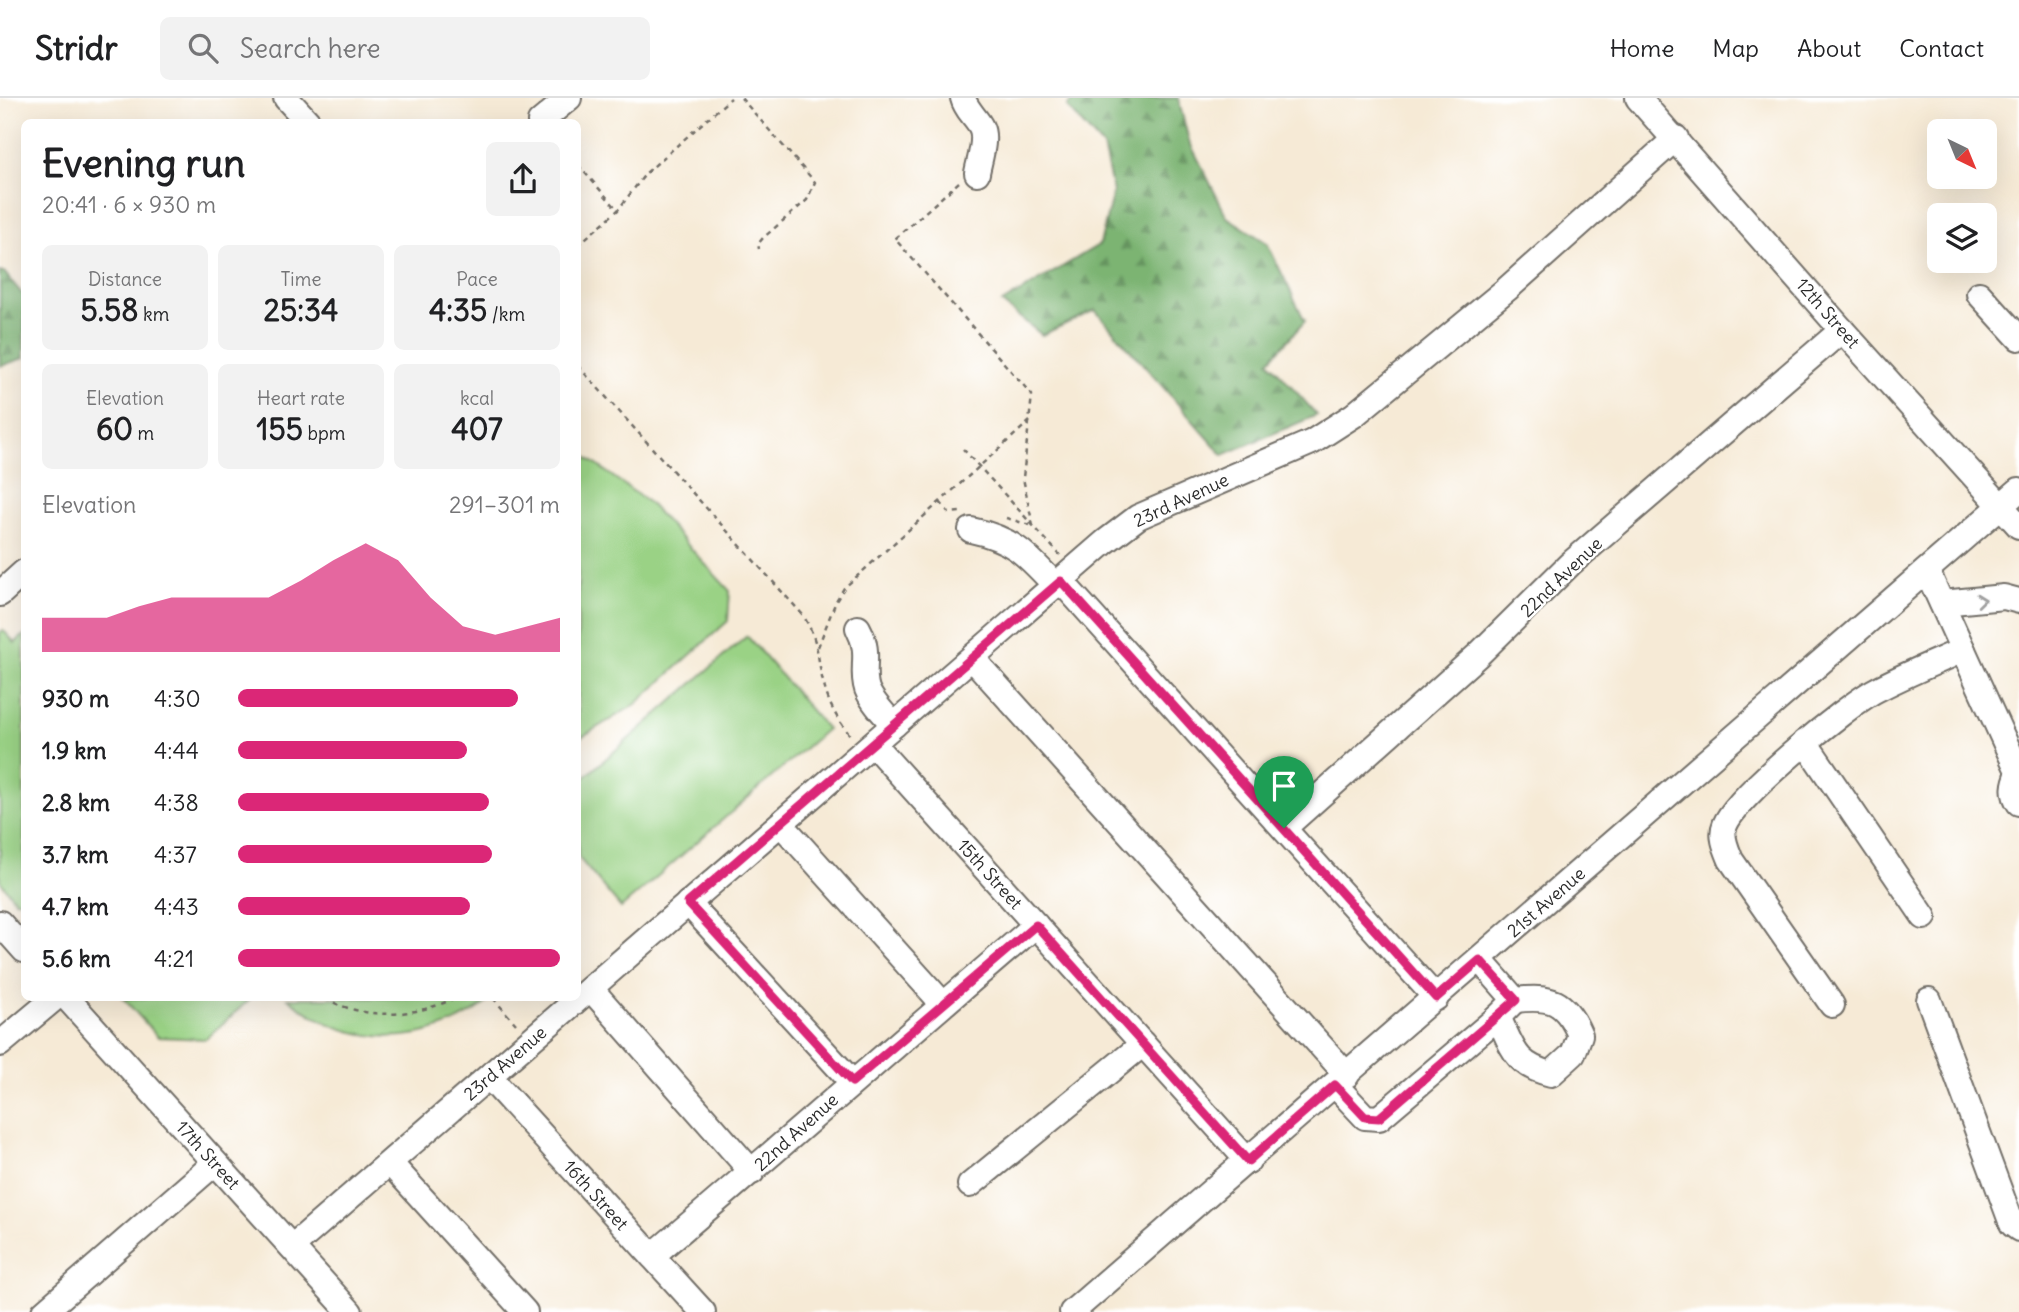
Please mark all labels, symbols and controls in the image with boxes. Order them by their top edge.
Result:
search box [160,17,650,80]
text: Stridr [35,27,118,69]
icon: search [184,29,222,67]
text: Search here [240,32,381,65]
text: Home [1610,33,1674,63]
text: Map [1712,33,1759,63]
text: About [1797,33,1861,63]
text: Contact [1899,33,1984,63]
north arrow [1927,119,1997,189]
map controls [1927,119,1997,273]
text: Evening run [42,140,245,187]
button: share [486,142,560,216]
text: 20:41 · 6 × 930 m [42,190,216,219]
button: layers [1927,203,1997,273]
text: Distance [88,267,162,291]
text: Time [280,267,322,291]
text: Pace [456,267,498,291]
street label: 12th Street [1791,273,1865,353]
text: 5.58 [81,291,139,329]
text: 25:34 [264,291,338,329]
text: 4:35 [429,291,487,329]
text: km [139,302,169,326]
text: /km [487,302,525,326]
text: Elevation [86,386,164,410]
text: Heart rate [257,386,345,410]
text: kcal [460,386,494,410]
text: 60 [96,410,133,448]
text: 155 [257,410,303,448]
text: 407 [451,410,503,448]
text: m [133,421,154,445]
text: bpm [303,421,345,445]
street label: 23rd Avenue [1130,468,1232,532]
text: Elevation [42,490,136,519]
text: 291–301 m [449,490,560,519]
street label: 22nd Avenue [1515,532,1607,622]
one-way arrow [1975,592,1986,607]
text: 930 m [42,684,109,713]
text: 4:30 [154,684,201,713]
text: 1.9 km [42,736,107,765]
text: 4:44 [154,736,199,765]
pin [1254,756,1314,828]
icon: arrive [1265,767,1303,805]
text: 2.8 km [42,788,110,817]
text: 4:38 [154,788,199,817]
street label: 15th Street [953,834,1027,914]
text: 3.7 km [42,840,108,869]
text: 4:37 [154,840,197,869]
street label: 21st Avenue [1502,862,1590,942]
text: 4.7 km [42,892,109,921]
text: 4:43 [154,892,199,921]
text: 5.6 km [42,944,111,973]
text: 4:21 [154,944,194,973]
street label: 23rd Avenue [459,1021,551,1105]
street label: 22nd Avenue [749,1088,843,1176]
street label: 17th Street [171,1116,245,1194]
street label: 16th Street [559,1155,633,1235]

